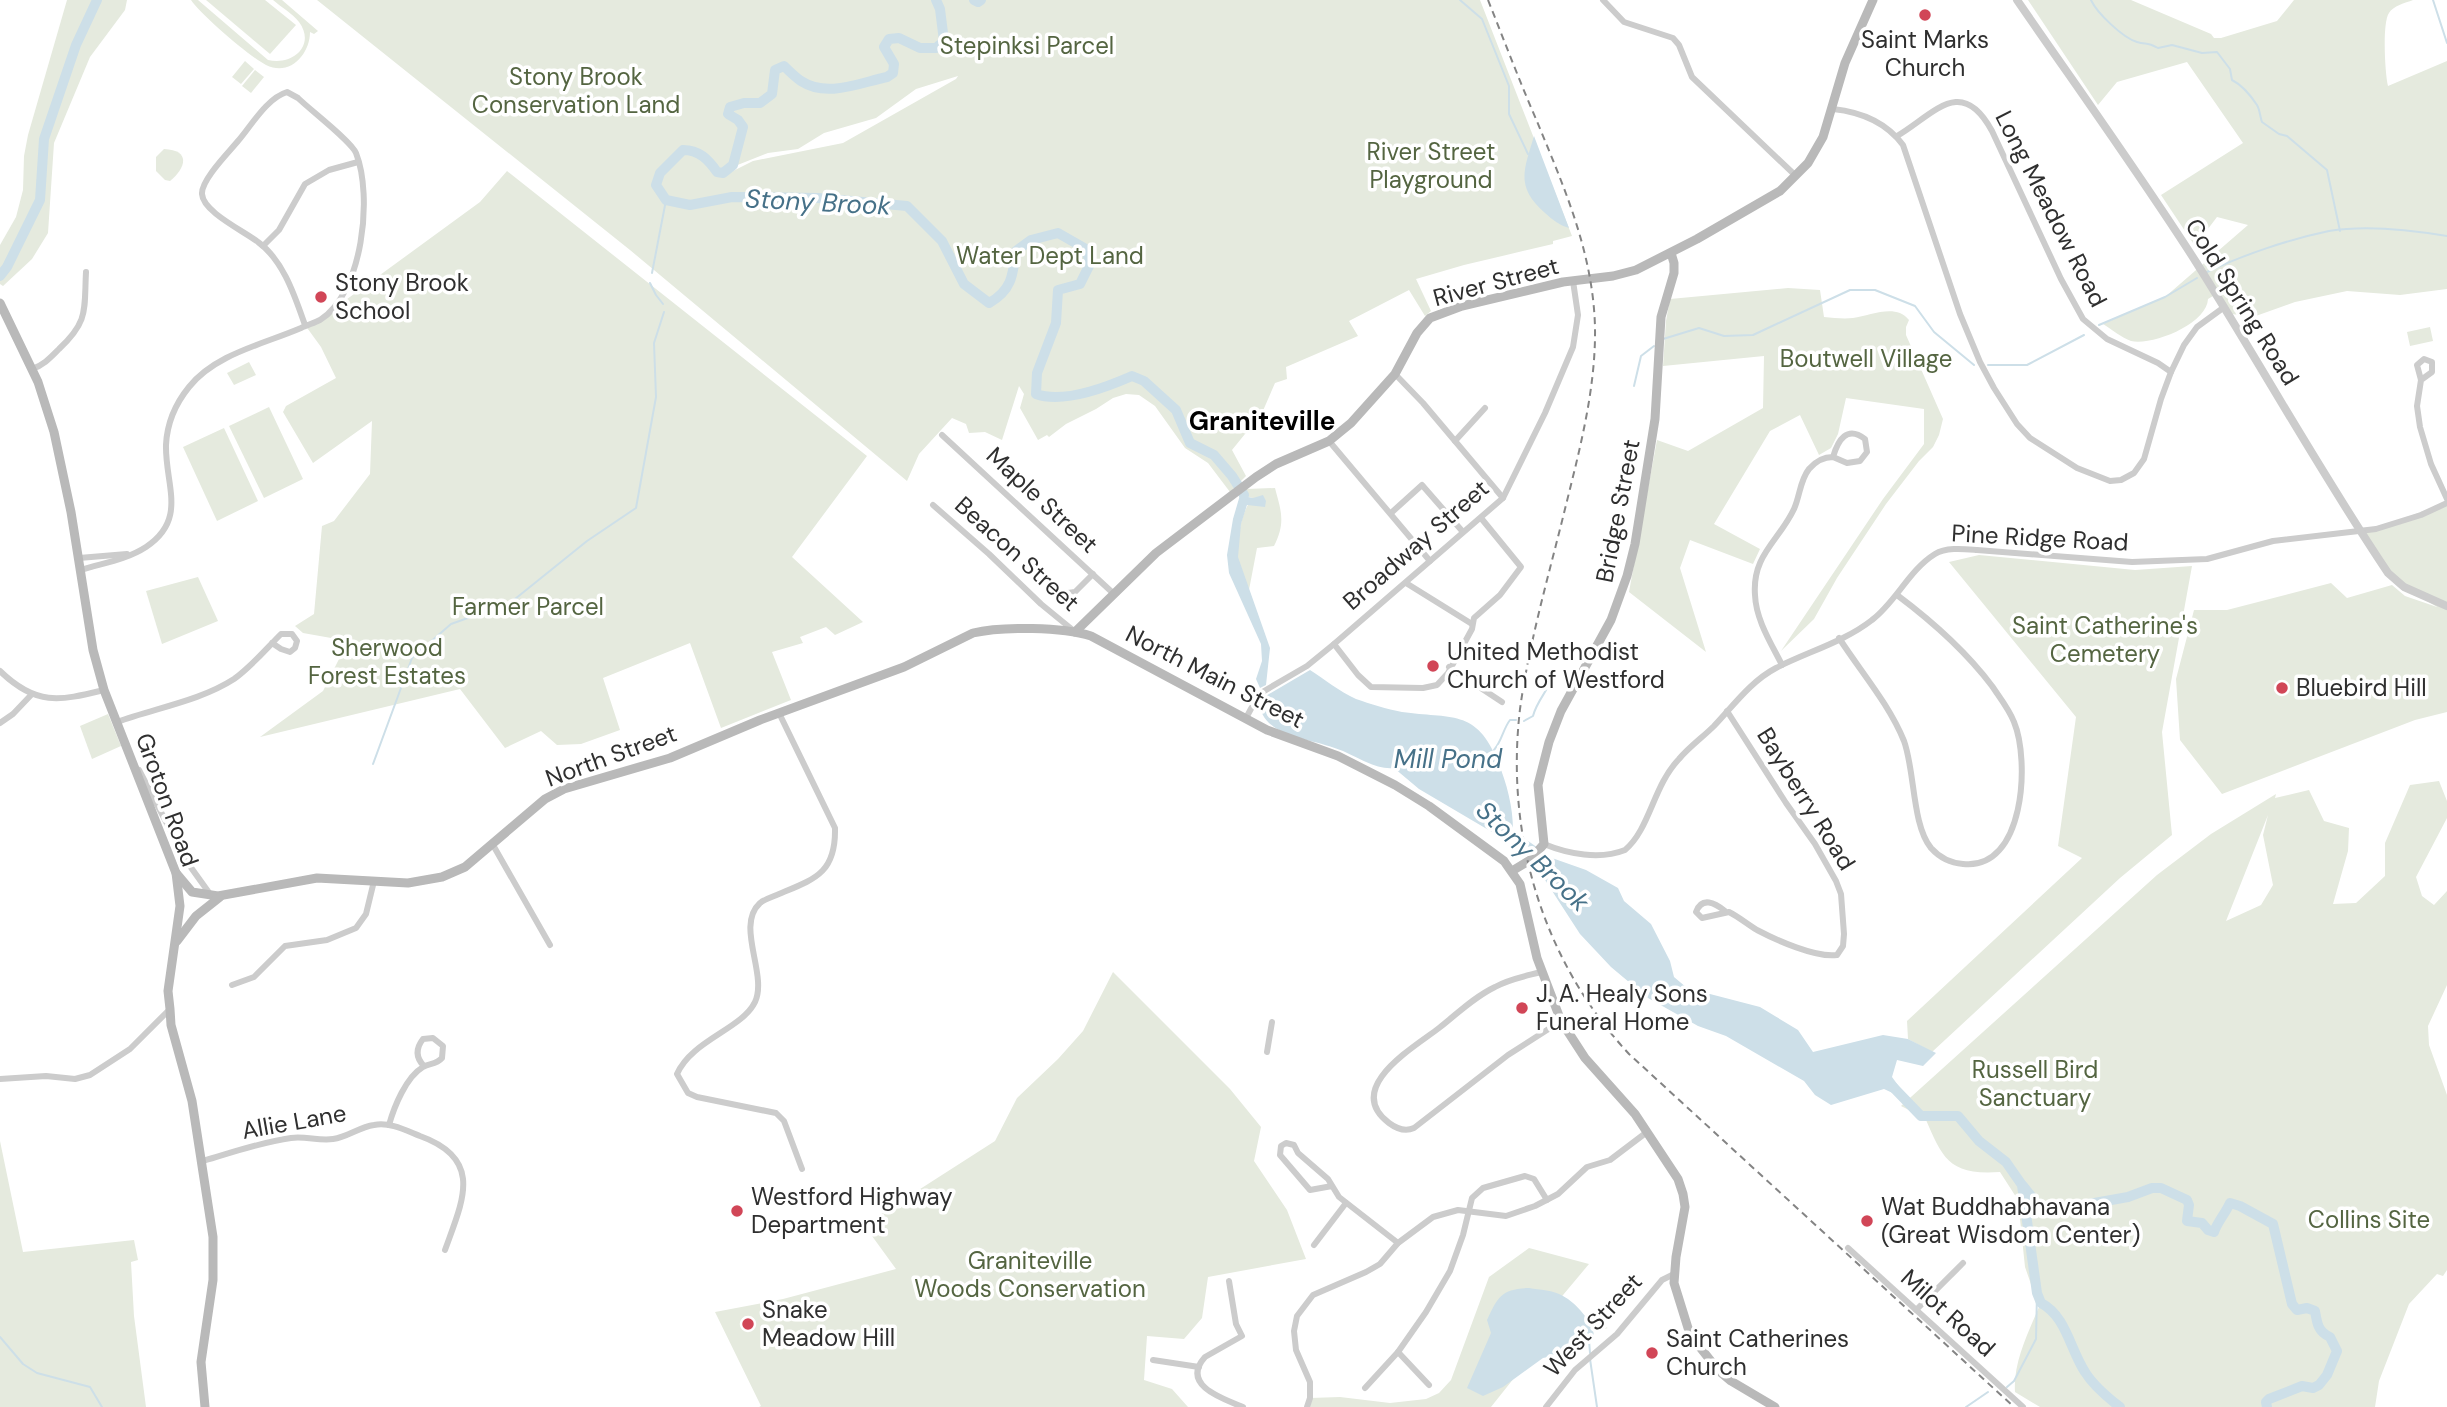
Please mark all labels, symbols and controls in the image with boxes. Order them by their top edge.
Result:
marker: Saint Marks Church [1917,7,1933,23]
place label: Saint Marks Church [1861,24,1989,83]
park label: Stepinksi Parcel [940,30,1114,61]
park label: Stony Brook Conservation Land [472,61,680,120]
street label: Long Meadow Road [1989,105,2114,312]
park label: River Street Playground [1367,136,1495,195]
water label: Stony Brook [744,181,892,223]
street label: Cold Spring Road [2179,212,2306,391]
park label: Water Dept Land [956,240,1144,271]
street label: River Street [1430,250,1562,313]
place label: Stony Brook School [335,267,469,326]
marker: Stony Brook School [313,289,329,305]
park label: Boutwell Village [1780,343,1952,374]
district label: Graniteville [1189,404,1335,438]
street label: Bridge Street [1588,437,1647,585]
street label: Maple Street [980,440,1105,559]
street label: Broadway Street [1336,473,1495,617]
street label: Beacon Street [949,489,1086,618]
street label: Pine Ridge Road [1951,517,2129,558]
park label: Farmer Parcel [452,591,604,622]
park label: Saint Catherine's Cemetery [2012,610,2198,669]
street label: North Main Street [1121,618,1310,735]
park label: Sherwood Forest Estates [308,632,466,691]
place label: United Methodist Church of Westford [1447,636,1665,695]
marker: United Methodist Church of Westford [1425,658,1441,674]
place label: Bluebird Hill [2296,672,2427,703]
marker: Bluebird Hill [2274,680,2290,696]
street label: North Street [541,717,681,794]
street label: Bayberry Road [1750,722,1863,876]
street label: Groton Road [129,729,206,871]
water label: Mill Pond [1394,742,1503,776]
water label: Stony Brook [1469,793,1598,919]
place label: J. A. Healy Sons Funeral Home [1536,978,1708,1037]
marker: J. A. Healy Sons Funeral Home [1514,1000,1530,1016]
park label: Russell Bird Sanctuary [1972,1054,2098,1113]
street label: Allie Lane [239,1097,349,1146]
place label: Westford Highway Department [751,1181,953,1240]
place label: Wat Buddhabhavana (Great Wisdom Center) [1881,1191,2140,1250]
marker: Westford Highway Department [729,1203,745,1219]
park label: Collins Site [2308,1204,2430,1235]
marker: Wat Buddhabhavana (Great Wisdom Center) [1859,1213,1875,1229]
park label: Graniteville Woods Conservation [914,1245,1146,1304]
street label: Milot Road [1895,1262,2002,1363]
street label: West Street [1537,1266,1649,1383]
place label: Snake Meadow Hill [762,1294,895,1353]
marker: Snake Meadow Hill [740,1316,756,1332]
place label: Saint Catherines Church [1666,1323,1849,1382]
marker: Saint Catherines Church [1644,1345,1660,1361]

